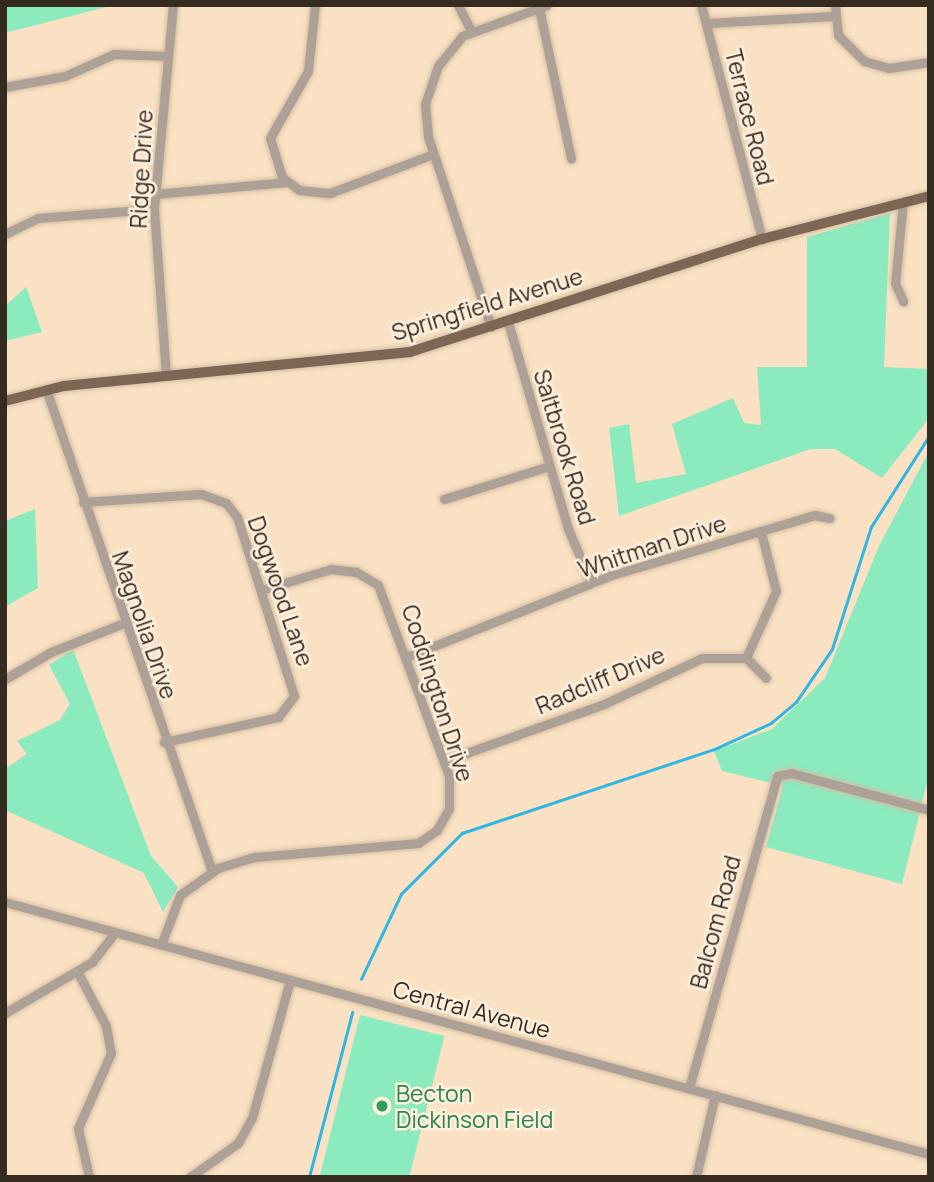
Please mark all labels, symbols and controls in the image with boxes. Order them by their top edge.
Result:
street label: Terrace Road [720,46,780,188]
street label: Ridge Drive [124,109,158,229]
street label: Springfield Avenue [388,262,586,346]
street label: Saltbrook Road [528,366,602,528]
street label: Whitman Drive [574,509,730,583]
street label: Dogwood Lane [242,512,320,670]
street label: Magnolia Drive [107,547,183,703]
street label: Coddington Drive [396,601,480,785]
street label: Radcliff Drive [531,640,669,720]
street label: Balcom Road [684,852,746,992]
street label: Central Avenue [390,975,554,1043]
place label: Becton Dickinson Field [396,1079,553,1133]
marker: Becton Dickinson Field [374,1098,390,1114]

